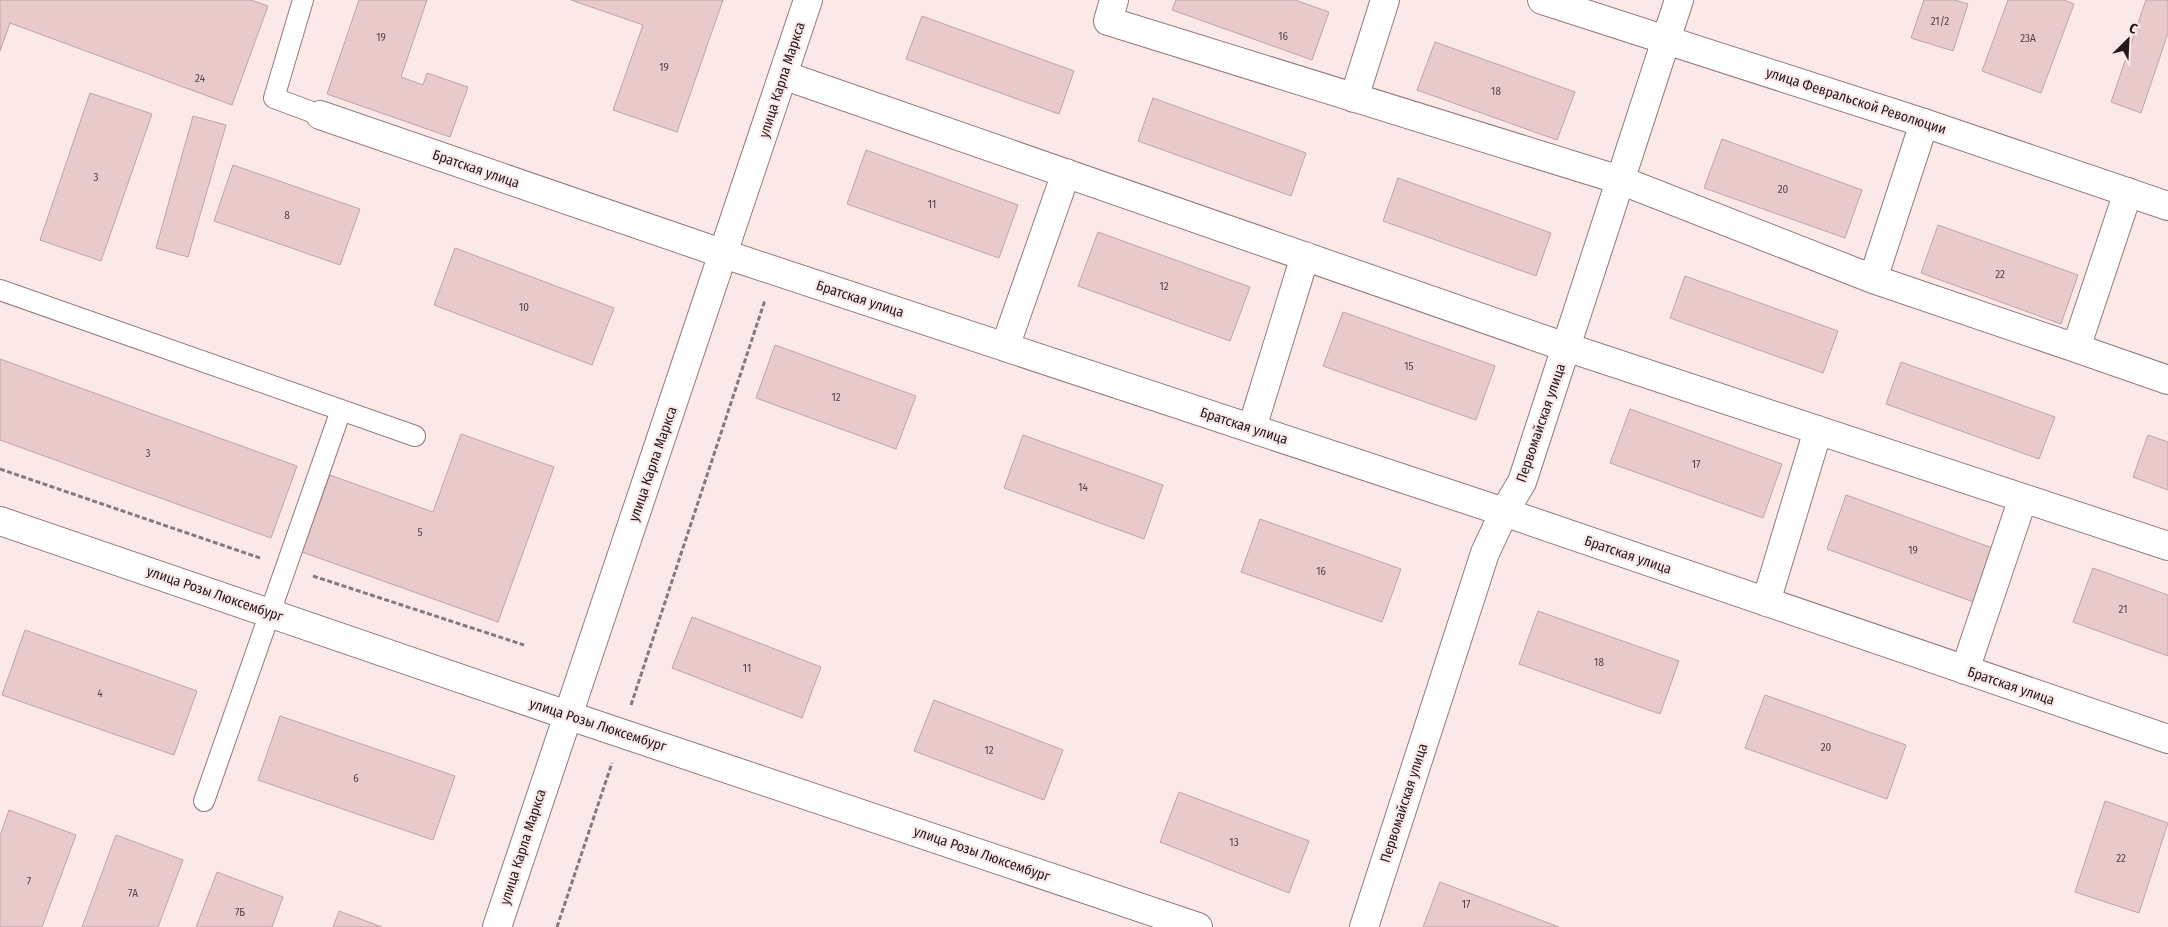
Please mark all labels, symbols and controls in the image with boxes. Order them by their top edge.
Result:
house number: 21/2 [1931,15,1949,28]
north arrow [2103,15,2153,65]
text: С [2126,19,2140,38]
street label: улица Карла Маркса [755,20,809,140]
house number: 16 [1278,30,1288,43]
house number: 19 [376,31,386,44]
house number: 23А [2020,32,2036,45]
house number: 19 [659,61,669,74]
street label: улица Февральской Революции [1764,64,1948,138]
house number: 24 [195,72,206,85]
house number: 18 [1491,85,1501,98]
street label: Братская улица [430,146,522,192]
house number: 3 [94,171,99,184]
house number: 20 [1778,183,1789,196]
house number: 11 [928,198,936,211]
house number: 8 [284,209,290,222]
house number: 22 [1995,268,2005,281]
street label: Братская улица [814,277,906,321]
house number: 12 [1159,280,1169,293]
house number: 10 [519,301,529,314]
house number: 15 [1404,360,1414,373]
street label: Первомайская улица [1513,361,1569,485]
house number: 12 [831,391,841,404]
street label: улица Карла Маркса [625,404,681,524]
street label: Братская улица [1198,404,1290,448]
house number: 3 [146,447,151,460]
house number: 17 [1692,458,1701,471]
house number: 14 [1078,481,1088,494]
house number: 5 [417,526,423,539]
street label: Братская улица [1582,532,1674,578]
house number: 19 [1908,544,1918,557]
street label: улица Розы Люксембург [145,563,286,626]
house number: 16 [1316,565,1326,578]
house number: 21 [2119,603,2127,616]
house number: 18 [1594,656,1604,669]
house number: 11 [743,662,751,675]
street label: Братская улица [1965,663,2057,709]
house number: 4 [97,687,103,700]
street label: улица Розы Люксембург [527,695,669,755]
street label: Первомайская улица [1377,741,1431,865]
house number: 20 [1821,741,1832,754]
house number: 12 [984,744,994,757]
house number: 6 [353,772,359,785]
street label: улица Карла Маркса [496,787,550,907]
street label: улица Розы Люксембург [912,823,1053,886]
house number: 13 [1229,836,1239,849]
house number: 22 [2116,852,2126,865]
house number: 7 [27,875,32,888]
house number: 7А [128,887,138,900]
house number: 17 [1462,898,1471,911]
house number: 7Б [235,906,245,919]

